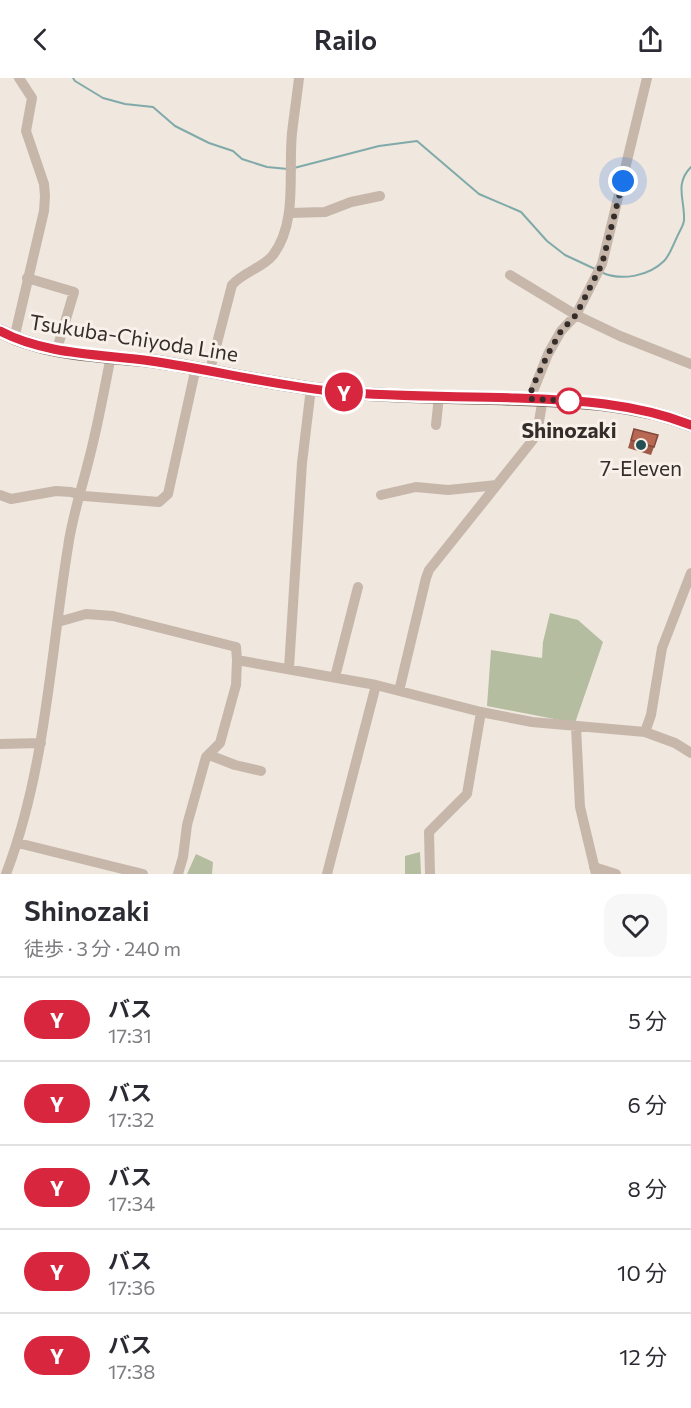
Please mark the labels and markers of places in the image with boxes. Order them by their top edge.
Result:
marker: Shinozaki [556,388,582,414]
place label: Shinozaki [521,417,617,442]
marker: 7-Eleven [634,438,648,452]
place label: 7-Eleven [600,455,682,480]

